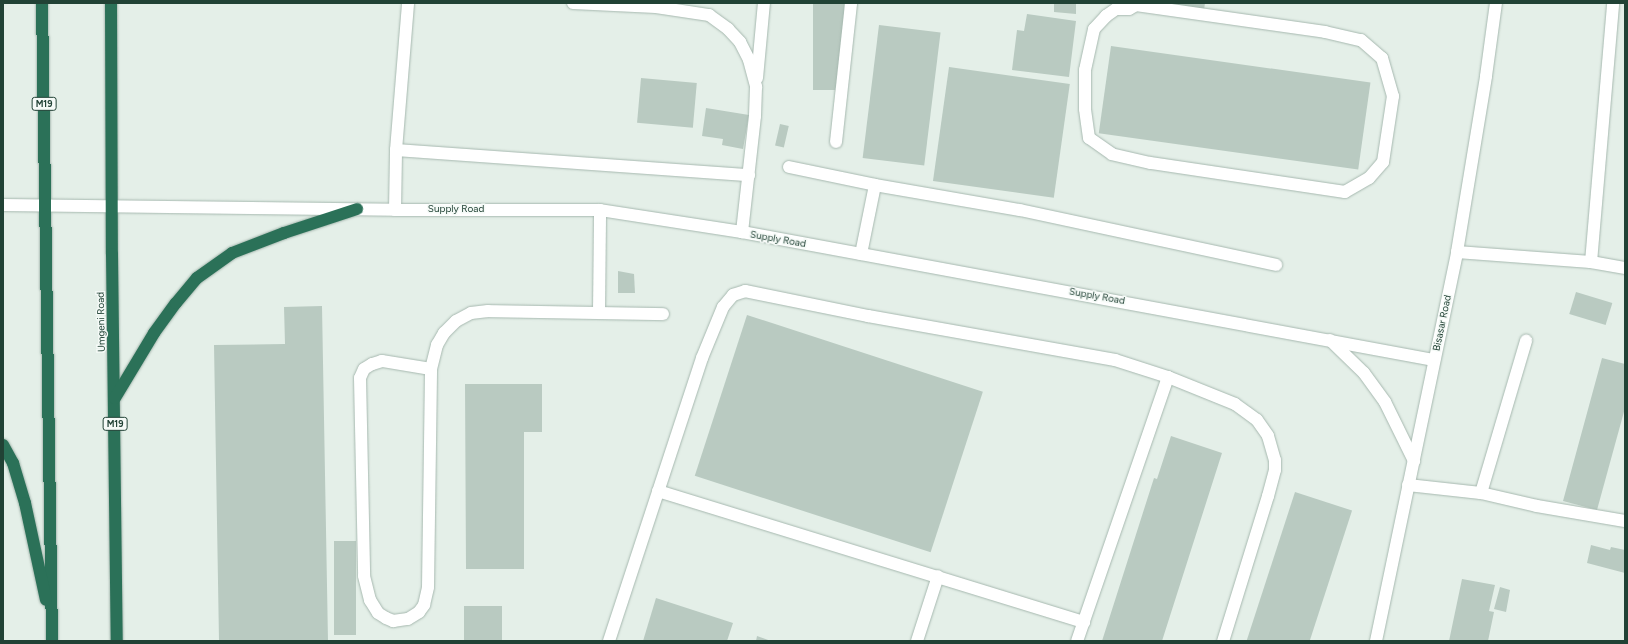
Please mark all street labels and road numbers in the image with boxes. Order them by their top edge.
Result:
road number: M19 [31,97,57,111]
street label: Supply Road [428,203,484,215]
street label: Supply Road [749,228,807,250]
street label: Supply Road [1068,285,1126,307]
street label: Umgeni Road [94,292,108,352]
street label: Bisasar Road [1430,294,1454,352]
road number: M19 [102,417,128,431]

